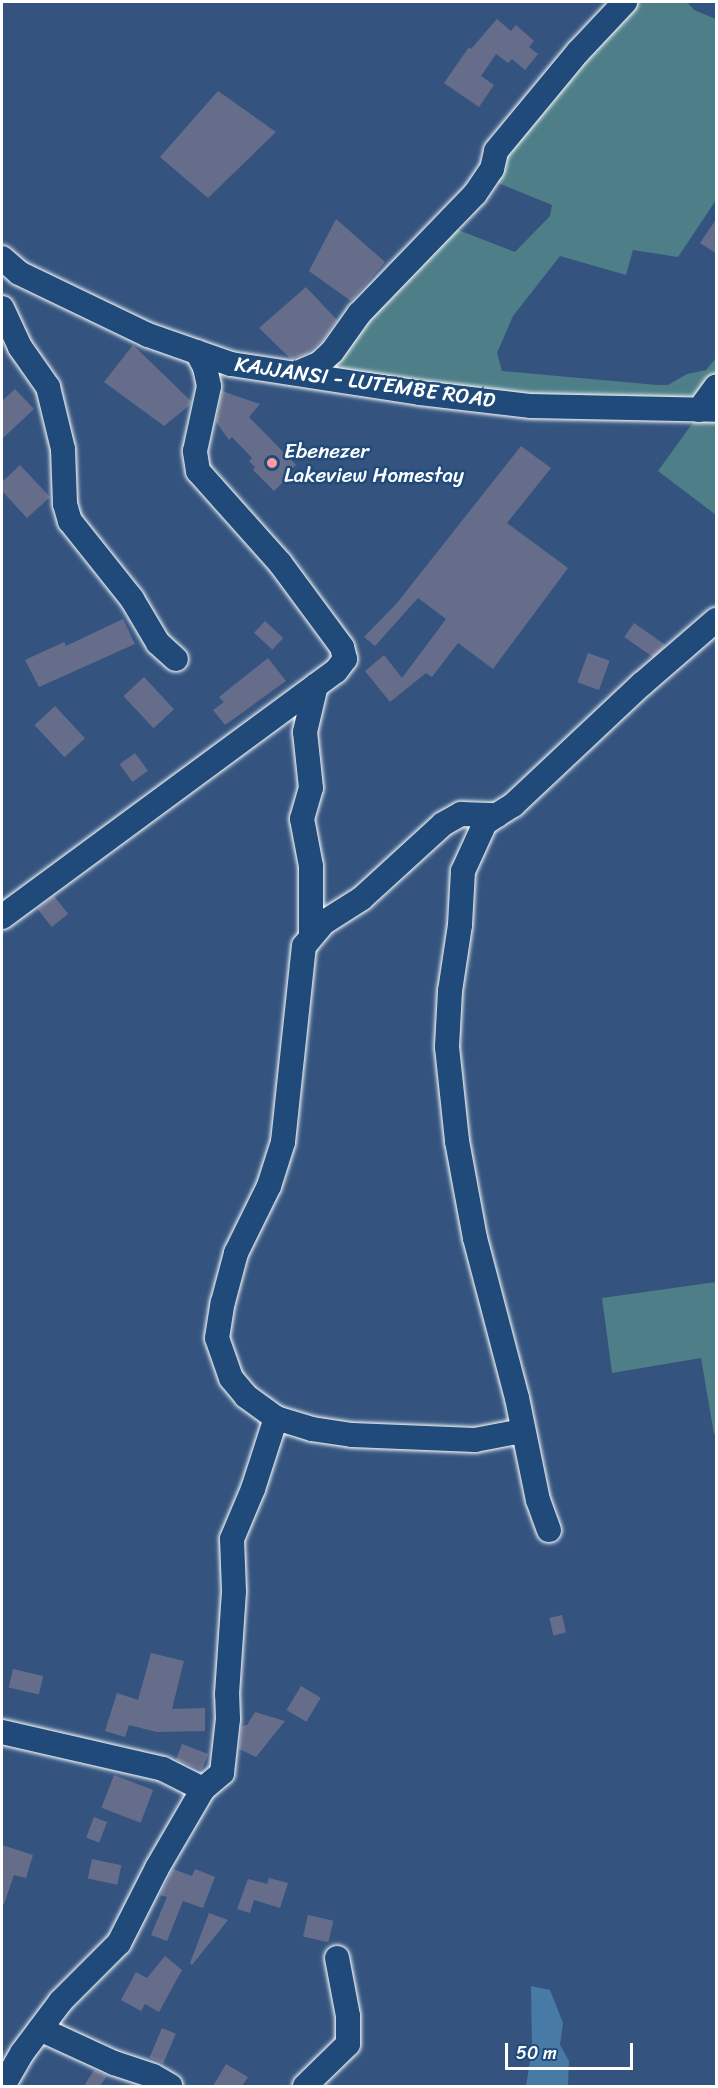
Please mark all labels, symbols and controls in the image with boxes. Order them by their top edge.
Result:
street label: KAJJANSI - LUTEMBE ROAD [234,351,496,413]
place label: Ebenezer Lakeview Homestay [284,438,465,488]
marker: Ebenezer Lakeview Homestay [265,456,279,470]
scale bar [508,2031,636,2069]
text: 50 m [516,2037,557,2069]

